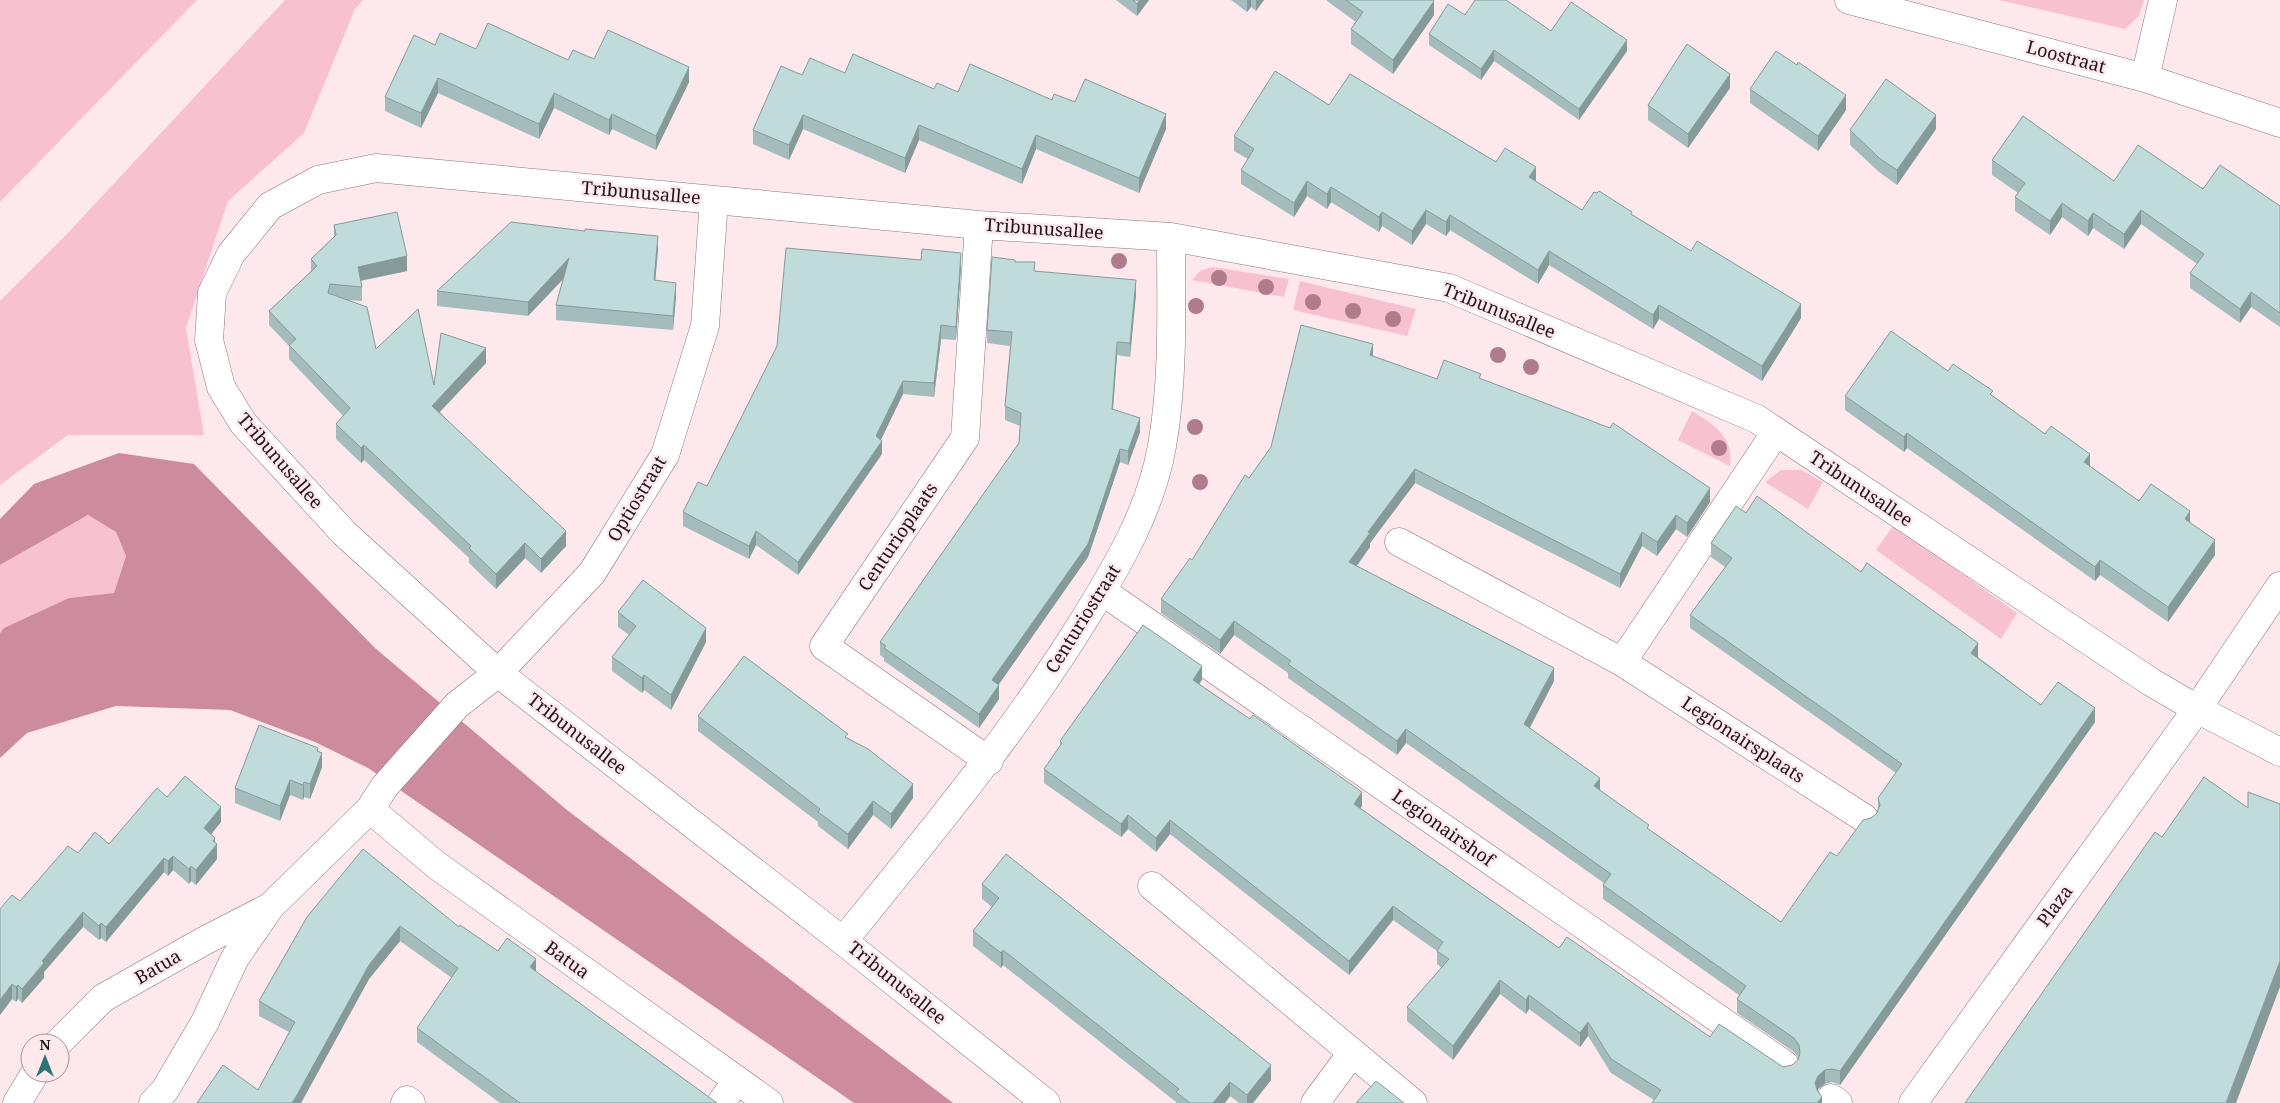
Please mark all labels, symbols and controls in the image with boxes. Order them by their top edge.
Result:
street label: Loostraat [2024,34,2109,78]
street label: Tribunusallee [581,175,702,209]
street label: Tribunusallee [984,212,1104,244]
street label: Tribunusallee [1439,277,1559,344]
street label: Tribunusallee [233,407,329,513]
street label: Tribunusallee [1805,445,1918,532]
street label: Optiostraat [601,451,671,546]
street label: Centurioplaats [852,477,942,595]
street label: Centuriostraat [1039,560,1125,677]
street label: Tribunusallee [523,687,632,779]
street label: Legionairsplaats [1677,690,1810,788]
street label: Legionairshof [1388,783,1500,872]
street label: Plaza [2031,880,2077,931]
street label: Batua [540,935,595,984]
street label: Tribunusallee [844,935,952,1029]
street label: Batua [130,943,185,989]
north arrow [20,1033,70,1083]
text: N [39,1035,51,1054]

